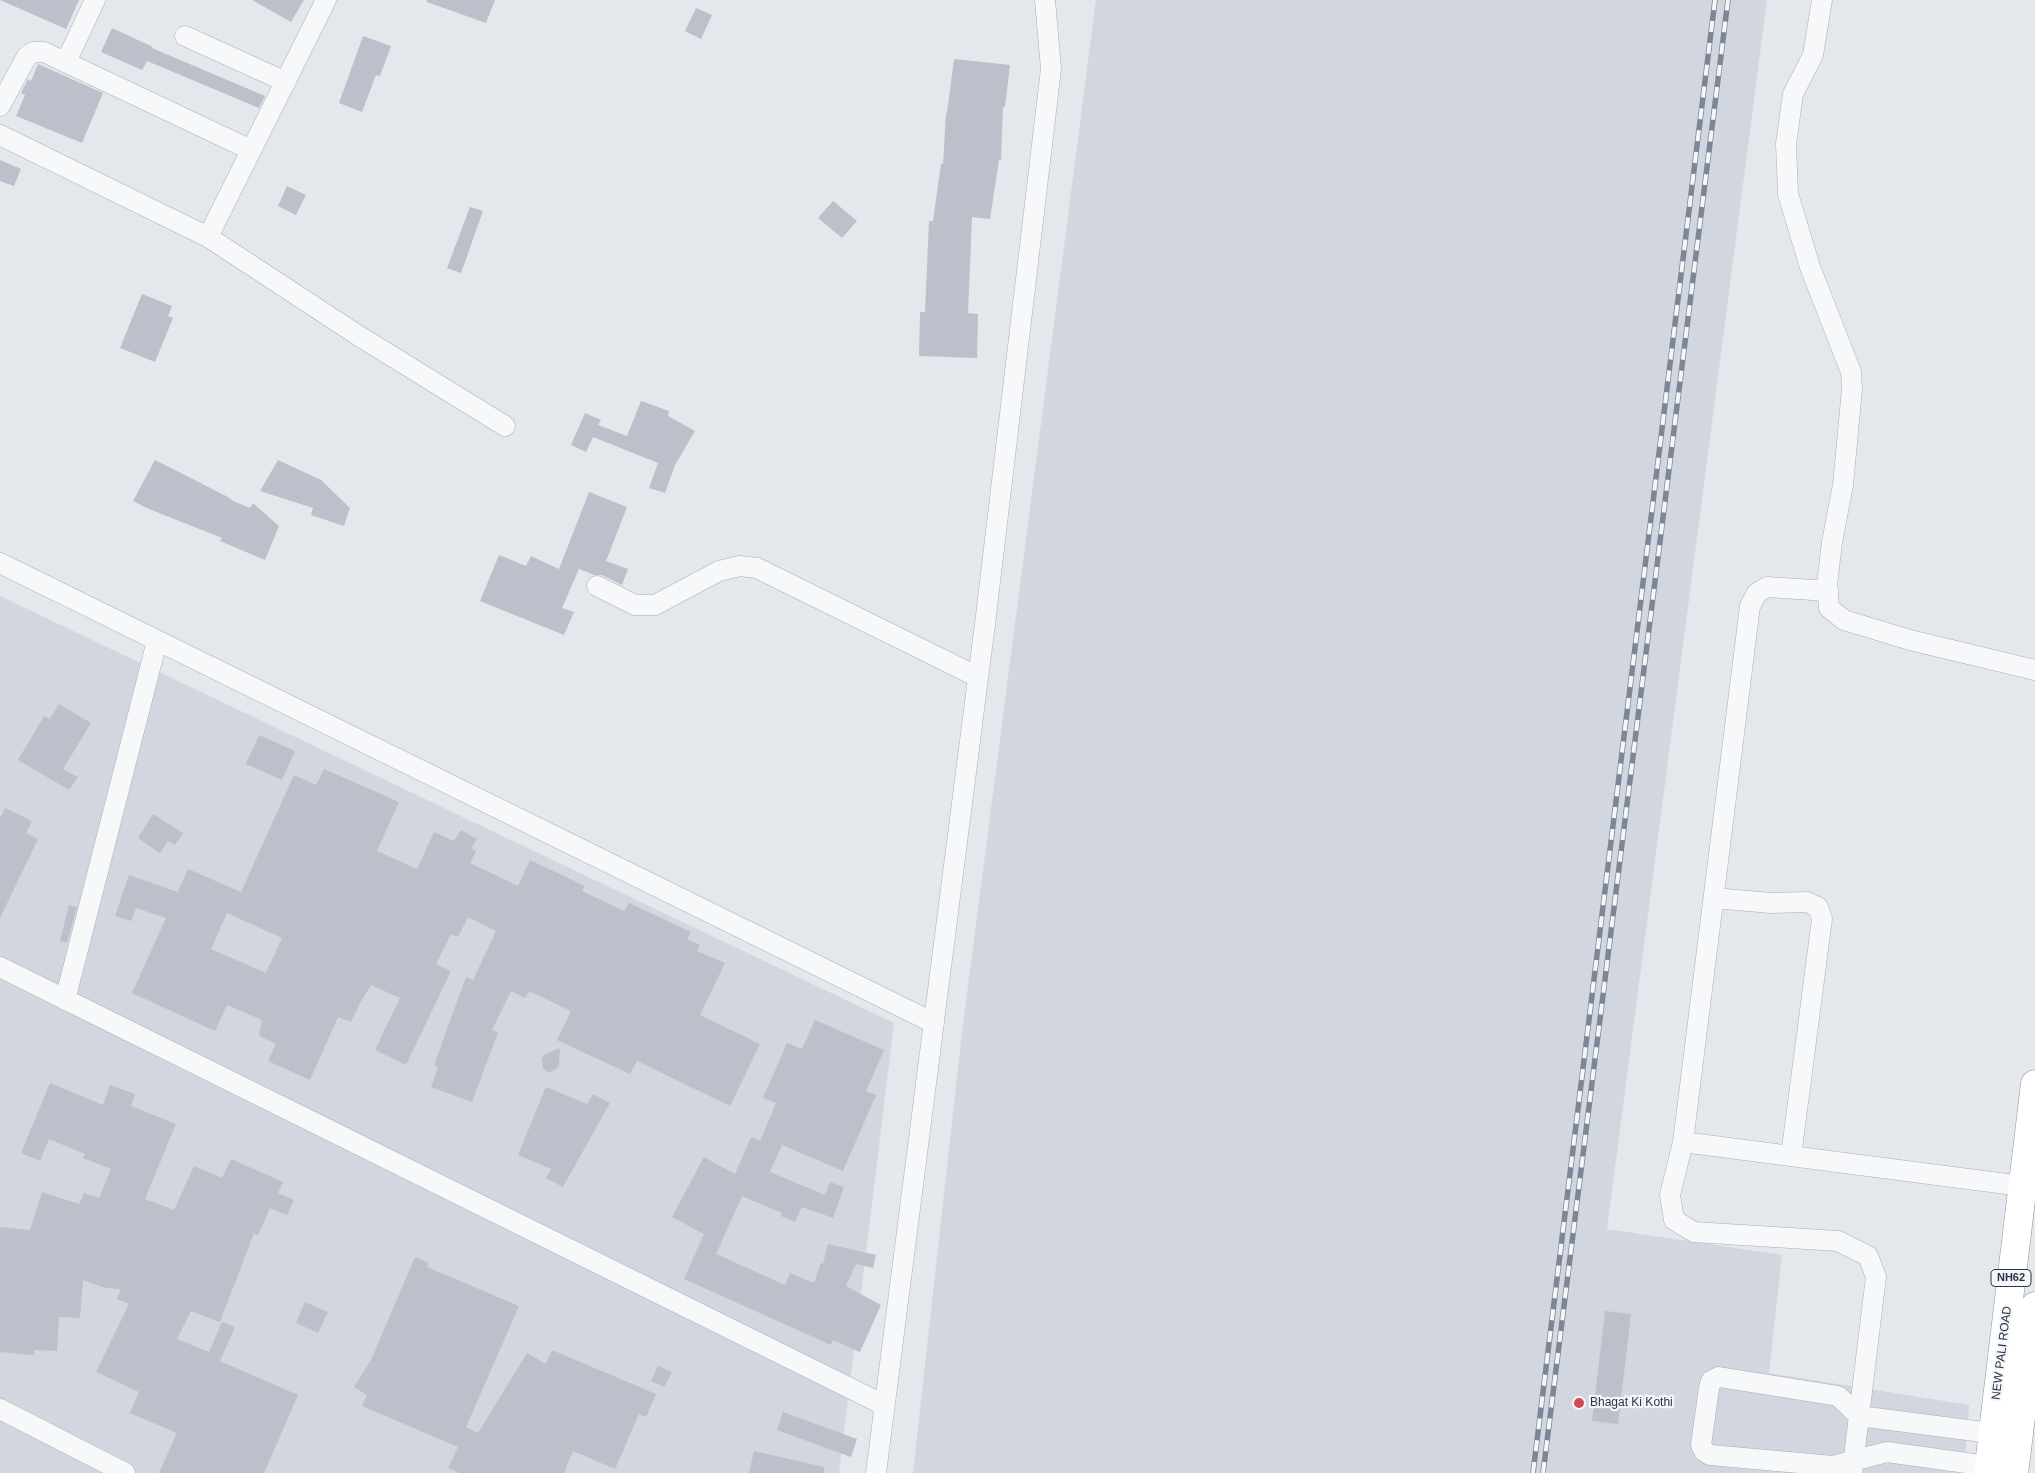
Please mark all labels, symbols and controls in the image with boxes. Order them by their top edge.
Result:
road number: NH62 [1991,1270,2031,1286]
street label: NEW PALI ROAD [1989,1305,2015,1401]
marker: Bhagat Ki Kothi [1572,1396,1586,1410]
place label: Bhagat Ki Kothi [1590,1396,1673,1410]

